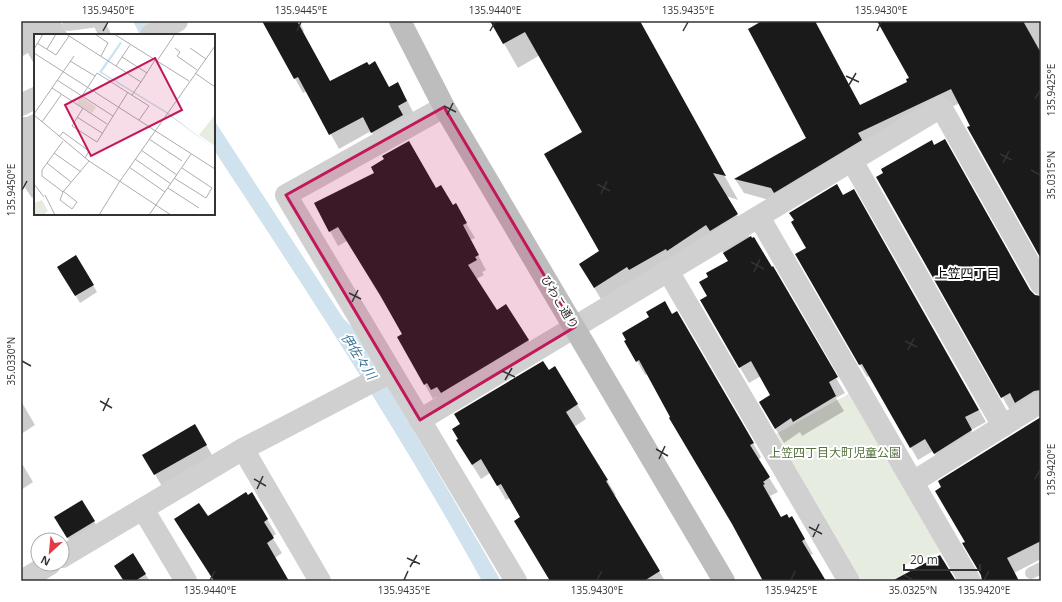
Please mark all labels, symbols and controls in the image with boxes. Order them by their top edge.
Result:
text: 135.9450°E [82,3,134,17]
text: 135.9445°E [275,3,327,17]
text: 135.9440°E [469,3,521,17]
text: 135.9435°E [662,3,714,17]
text: 135.9430°E [855,3,907,17]
inset map [34,34,215,215]
text: 135.9425°E [1044,64,1058,116]
text: 35.0315°N [1044,151,1058,199]
text: 135.9450°E [4,164,18,216]
district label: 上笠四丁目 [934,264,1000,282]
street label: びわこ通り [537,272,583,332]
water label: 伊佐々川 [337,329,382,384]
text: 35.0330°N [4,337,18,385]
park label: 上笠四丁目大町児童公園 [769,444,901,461]
text: 135.9420°E [1044,444,1058,496]
north arrow [30,532,70,572]
scale bar [904,546,980,572]
text: 20 m [910,551,938,568]
text: N [38,553,53,570]
text: 135.9440°E [184,583,236,597]
text: 135.9435°E [378,583,430,597]
text: 135.9430°E [571,583,623,597]
text: 135.9425°E [765,583,817,597]
text: 35.0325°N [889,583,937,597]
text: 135.9420°E [958,583,1010,597]

